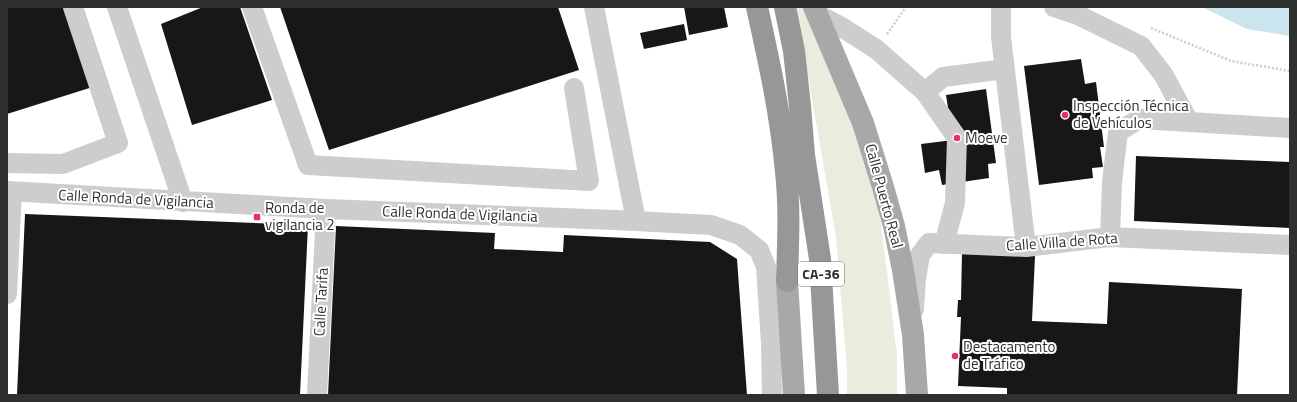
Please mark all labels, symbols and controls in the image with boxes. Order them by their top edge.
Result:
place label: Inspección Técnica de Vehículos [1073,94,1189,134]
marker: Inspección Técnica de Vehículos [1060,110,1070,120]
place label: Moeve [965,126,1008,149]
marker: Moeve [952,133,962,143]
street label: Calle Puerto Real [859,141,909,251]
street label: Calle Ronda de Vigilancia [58,183,215,214]
place label: Ronda de vigilancia 2 [265,196,335,236]
street label: Calle Ronda de Vigilancia [382,199,539,228]
marker: Ronda de vigilancia 2 [252,212,262,222]
street label: Calle Villa de Rota [1005,226,1119,257]
road number: CA-36 [798,262,844,286]
street label: Calle Tarifa [307,267,334,337]
place label: Destacamento de Tráfico [963,335,1055,375]
marker: Destacamento de Tráfico [950,351,960,361]

